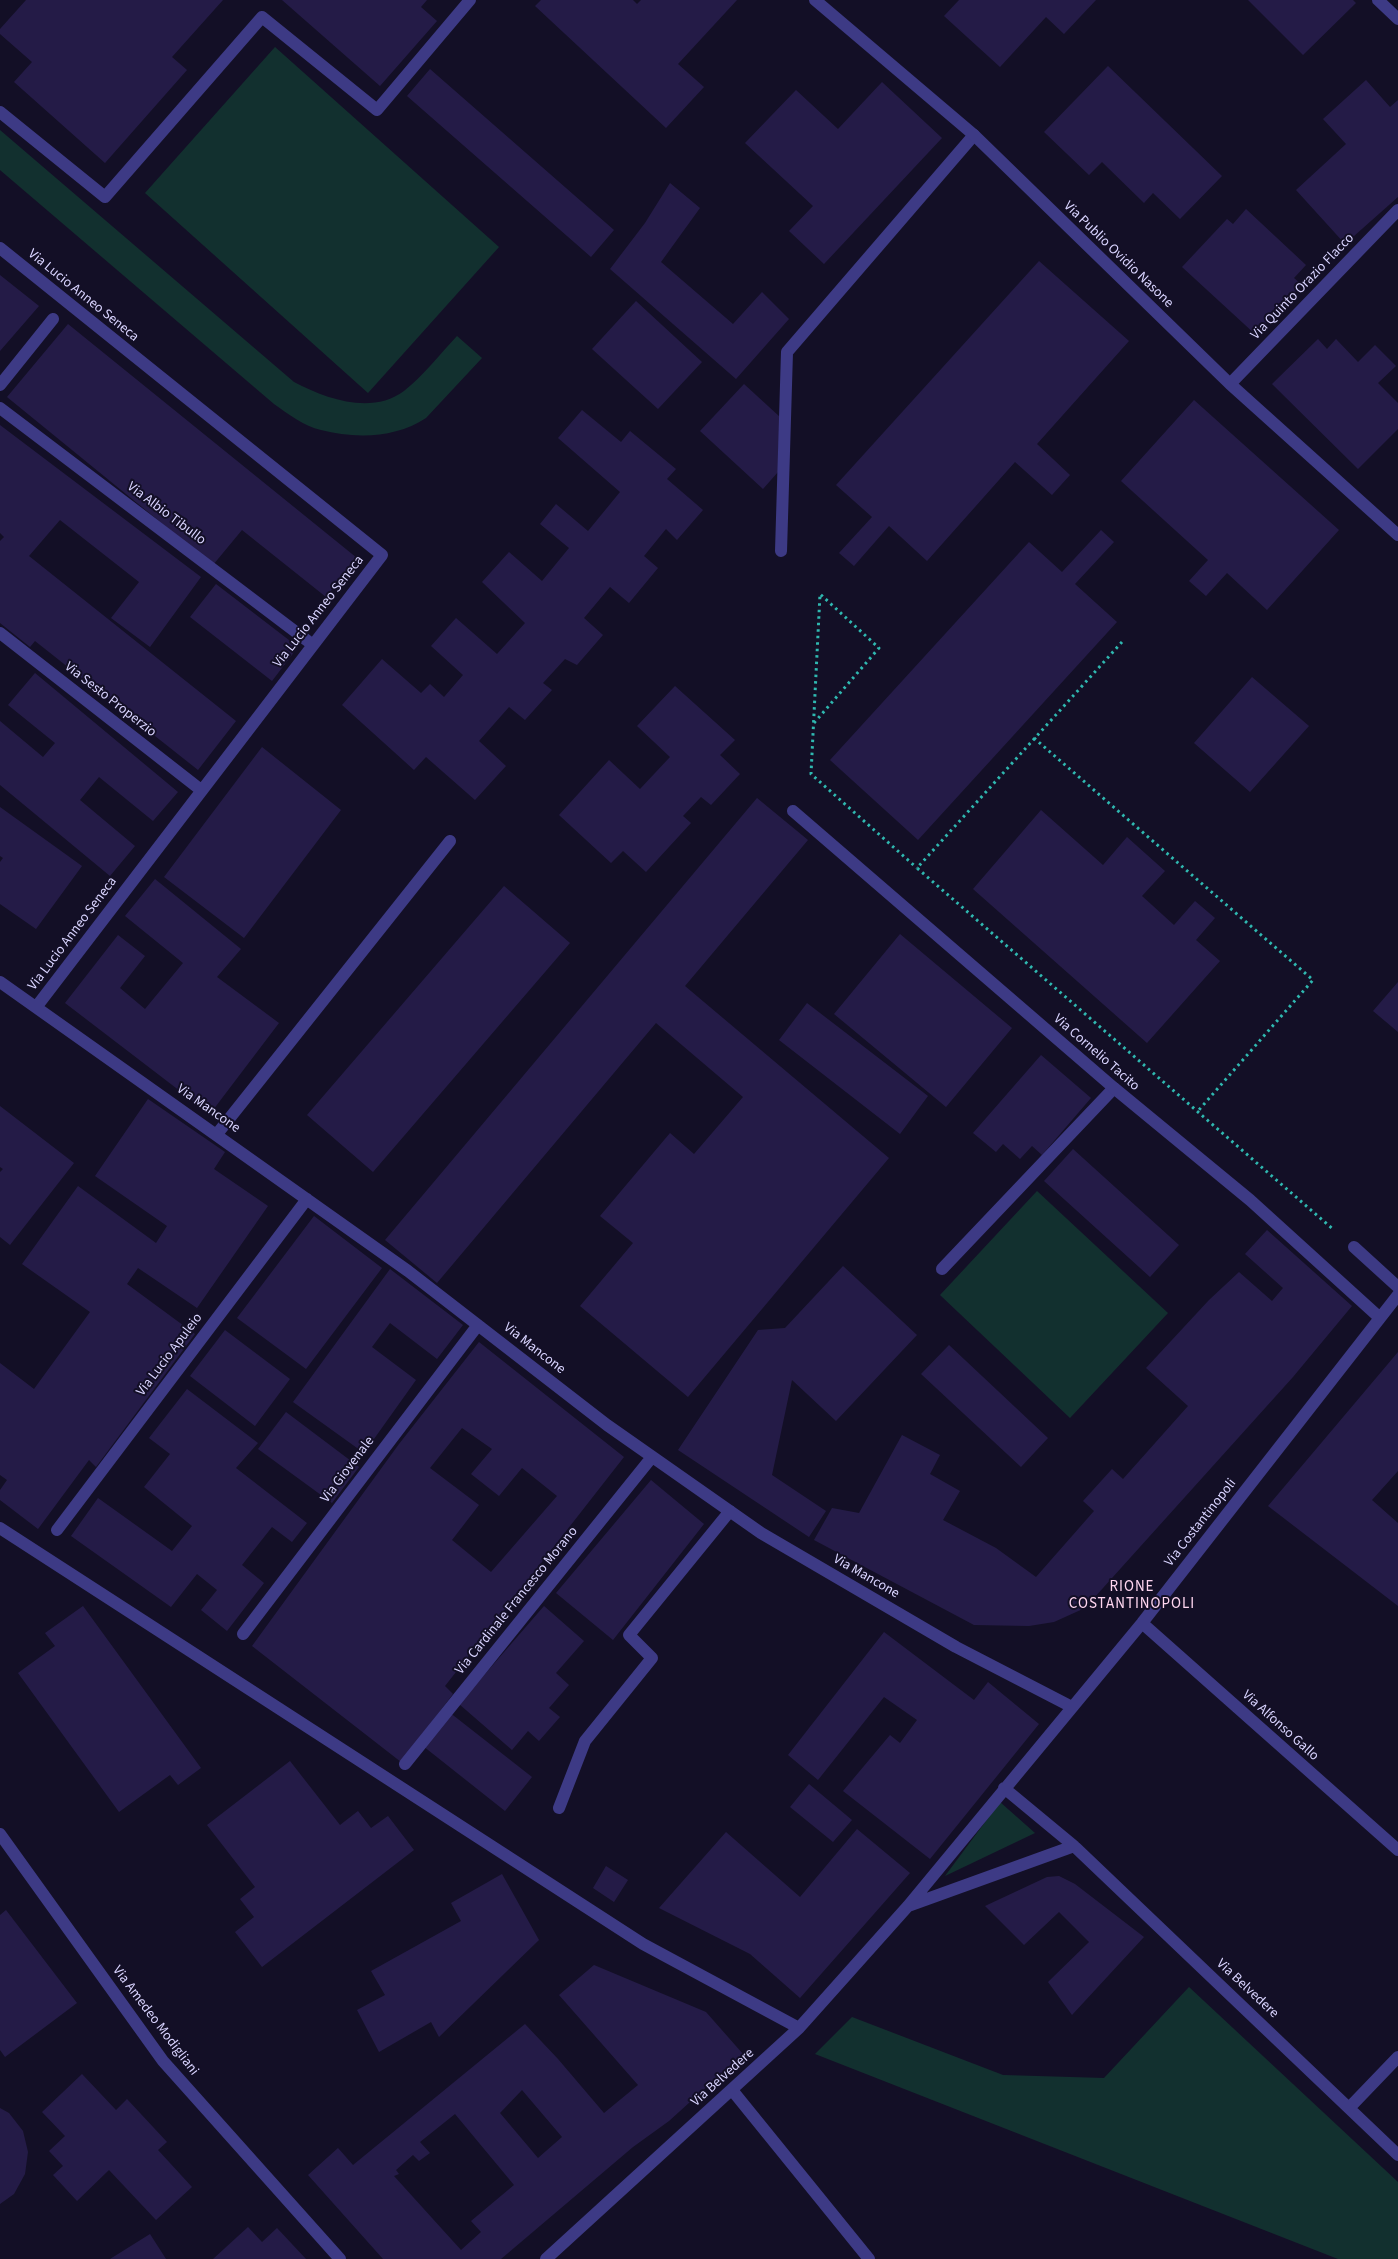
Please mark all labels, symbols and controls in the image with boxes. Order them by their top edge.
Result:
street label: Via Publio Ovidio Nasone [1060,198,1176,312]
street label: Via Quinto Orazio Flacco [1248,230,1358,344]
street label: Via Lucio Anneo Seneca [24,246,142,346]
street label: Via Albio Tibullo [123,479,209,549]
street label: Via Lucio Anneo Seneca [270,553,368,671]
street label: Via Sesto Properzio [61,659,159,741]
street label: Via Lucio Anneo Seneca [25,874,121,994]
street label: Via Cornelio Tacito [1050,1011,1142,1095]
street label: Via Mancone [173,1081,243,1137]
street label: Via Lucio Apuleio [133,1310,207,1400]
street label: Via Mancone [500,1320,568,1378]
street label: Via Giovenale [318,1433,378,1507]
street label: Via Costantinopoli [1162,1476,1240,1570]
street label: Via Cardinale Francesco Morano [452,1524,582,1678]
street label: Via Mancone [830,1551,902,1603]
district label: RIONE COSTANTINOPOLI [1067,1579,1197,1614]
street label: Via Alfonso Gallo [1238,1687,1322,1765]
street label: Via Belvedere [1212,1956,1282,2022]
street label: Via Amedeo Modigliani [108,1963,202,2079]
street label: Via Belvedere [688,2045,758,2111]

